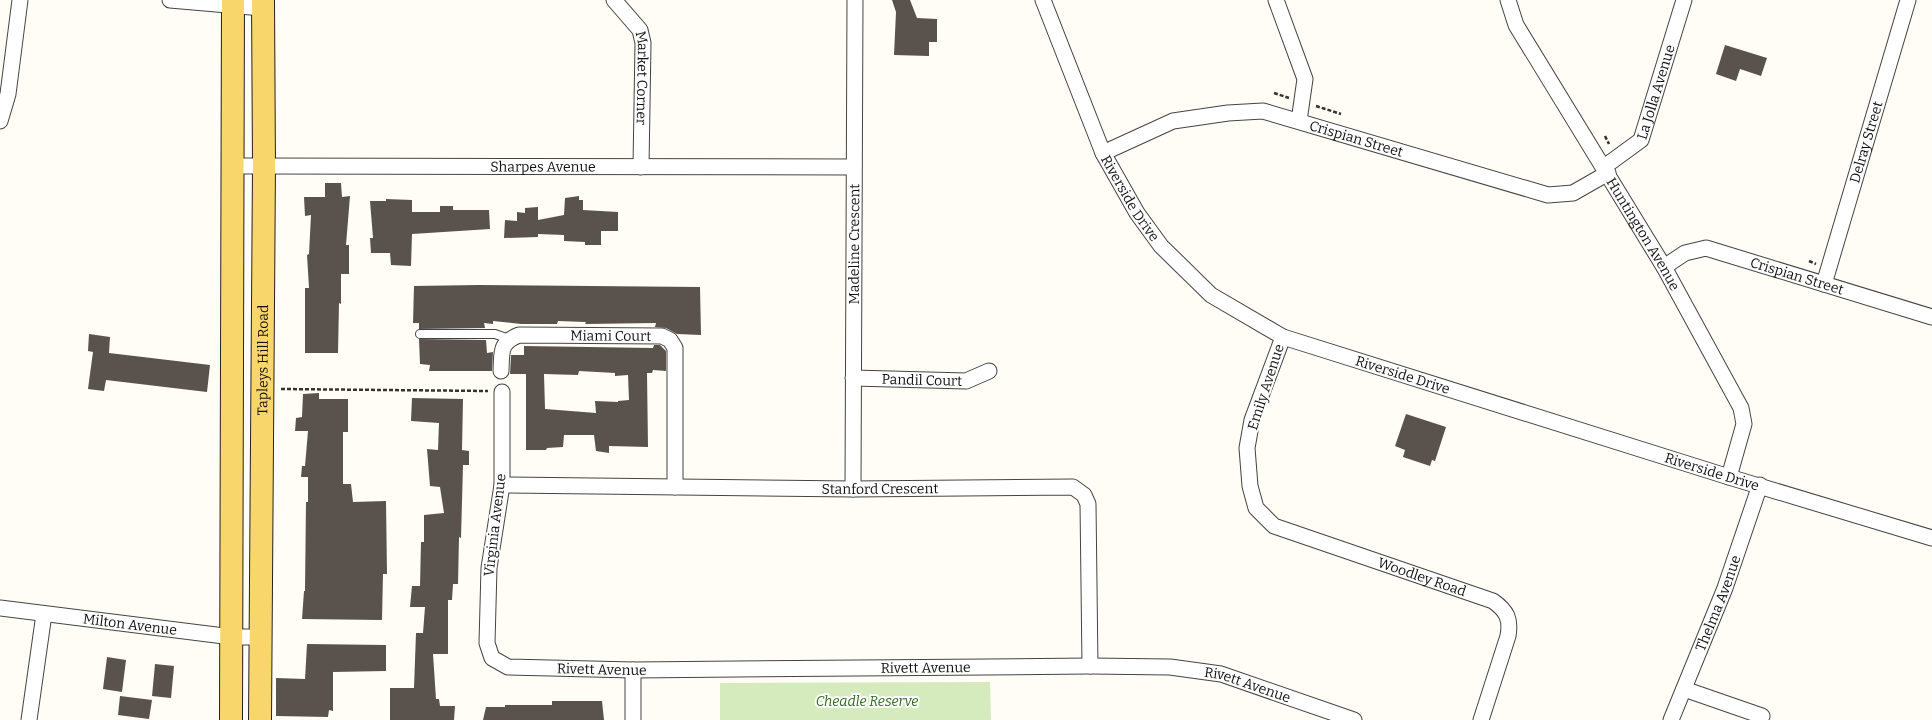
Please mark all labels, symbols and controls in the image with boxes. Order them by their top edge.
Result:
street label: Market Corner [632,29,651,125]
street label: La Jolla Avenue [1633,43,1678,141]
street label: Delray Street [1846,99,1886,185]
street label: Crispian Street [1308,117,1405,160]
street label: Riverside Drive [1097,152,1163,244]
street label: Sharpes Avenue [490,158,596,175]
street label: Huntington Avenue [1603,175,1684,293]
street label: Madeline Crescent [845,183,863,305]
street label: Crispian Street [1748,254,1846,298]
street label: Tapleys Hill Road [254,305,271,415]
street label: Miami Court [570,327,651,344]
street label: Emily Avenue [1244,342,1288,432]
street label: Riverside Drive [1353,352,1452,397]
street label: Pandil Court [881,370,962,389]
street label: Riverside Drive [1663,449,1761,494]
street label: Virginia Avenue [480,473,510,577]
street label: Stanford Crescent [821,480,939,498]
street label: Thelma Avenue [1692,553,1744,654]
street label: Woodley Road [1376,554,1469,600]
street label: Milton Avenue [82,610,178,639]
street label: Rivett Avenue [881,659,971,676]
street label: Rivett Avenue [557,660,647,679]
street label: Rivett Avenue [1203,663,1293,706]
park label: Cheadle Reserve [816,693,918,710]

